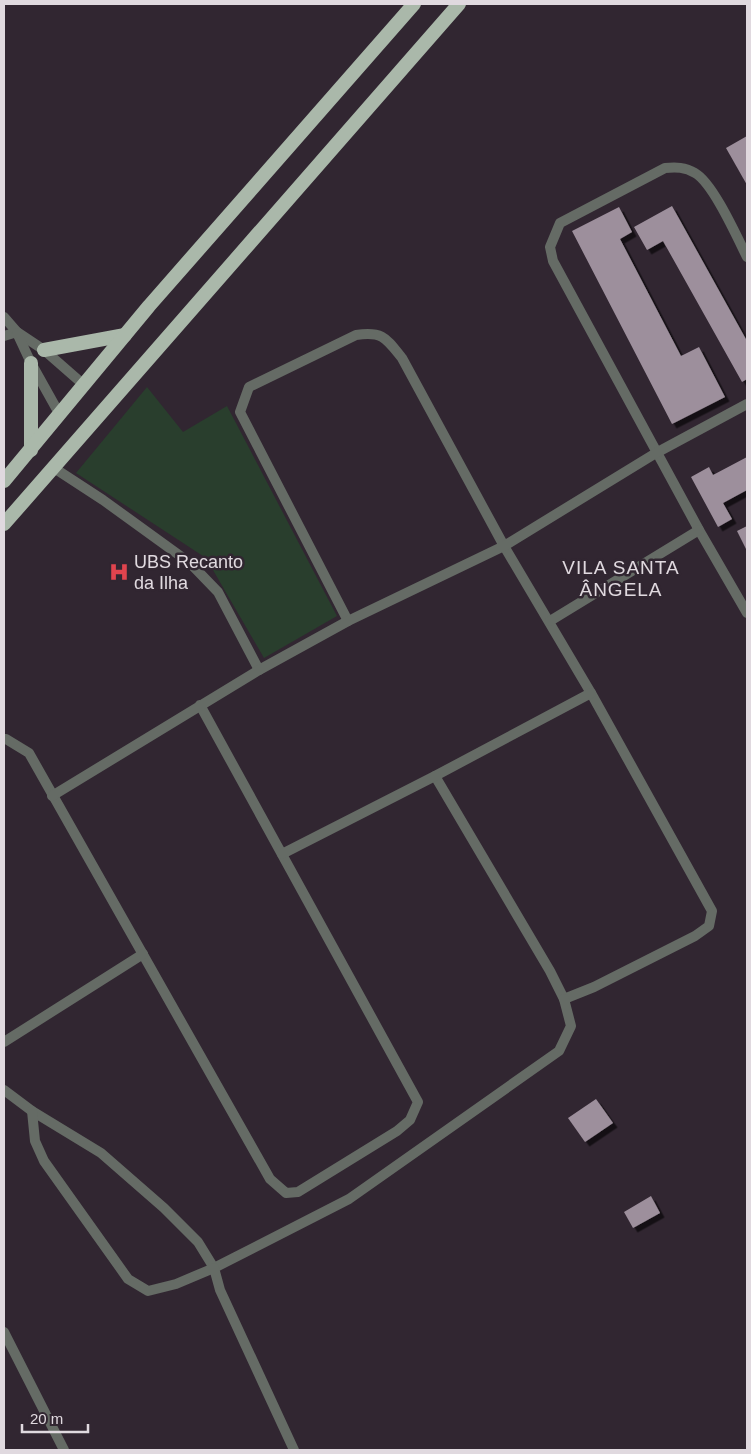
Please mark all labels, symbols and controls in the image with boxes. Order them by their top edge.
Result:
place label: UBS Recanto da Ilha [134,552,243,593]
district label: VILA SANTA ÂNGELA [562,557,680,600]
hospital icon: UBS Recanto da Ilha [108,561,130,583]
scale bar [22,1402,89,1434]
text: 20 m [30,1410,63,1427]

